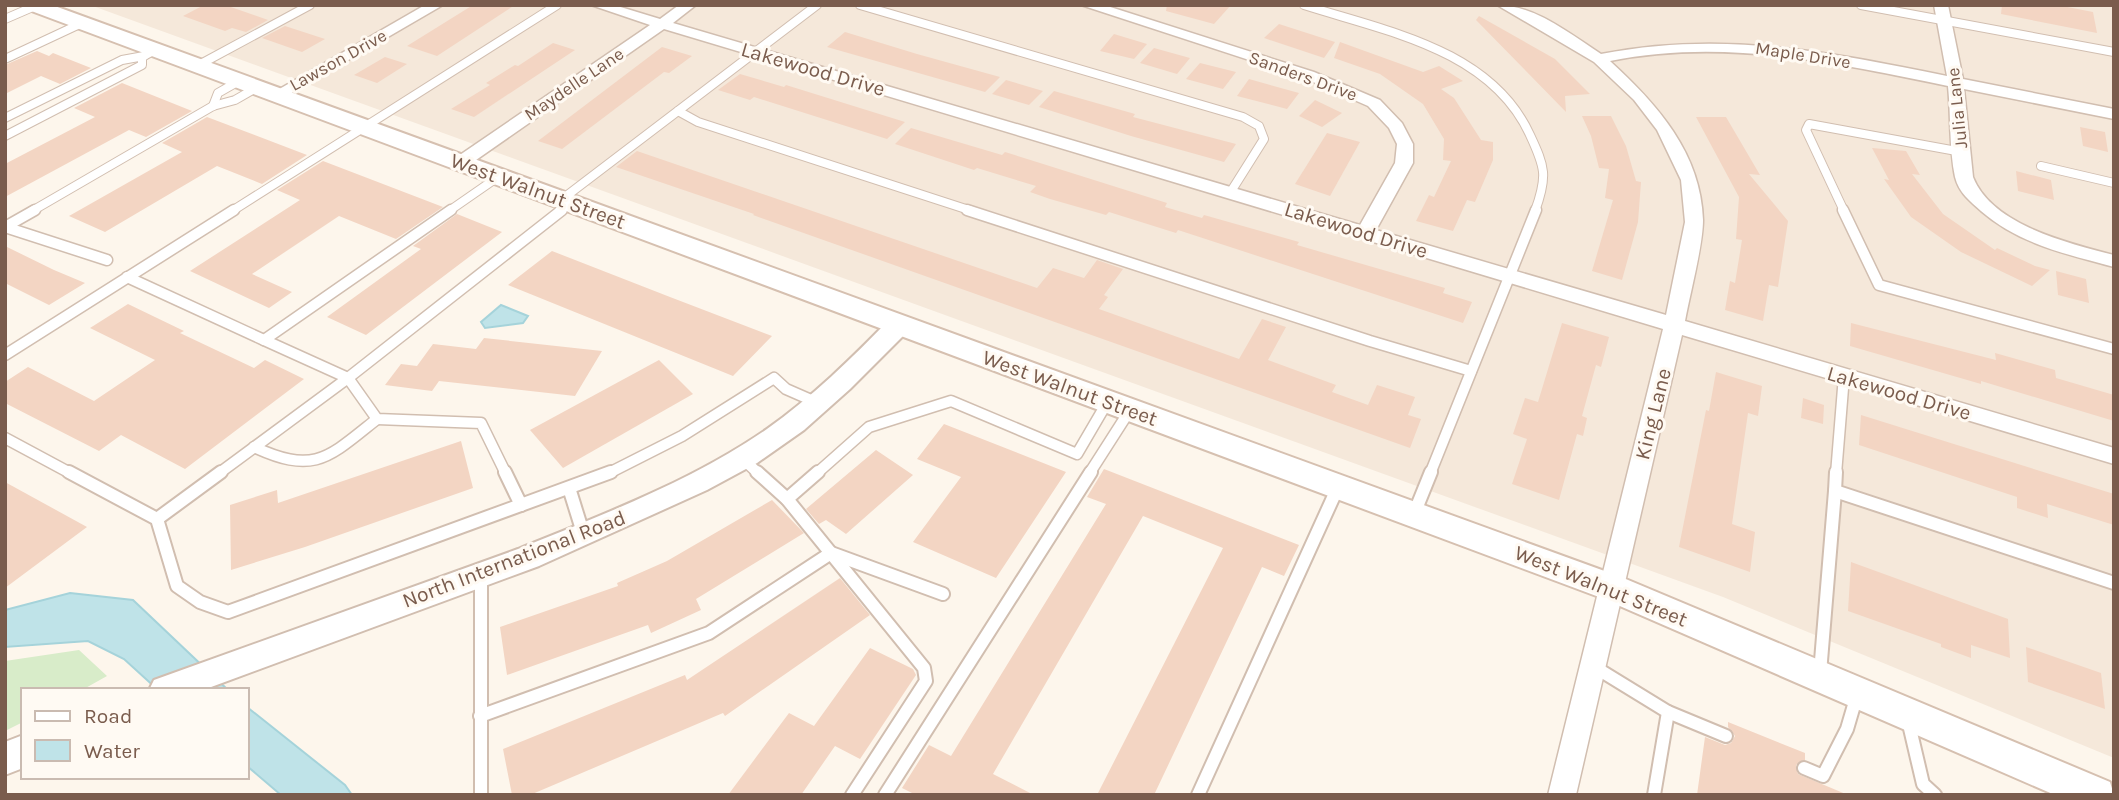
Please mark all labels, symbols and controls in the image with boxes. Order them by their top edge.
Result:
street label: Lawson Drive [286,24,390,96]
street label: Lakewood Drive [738,37,888,101]
street label: Maple Drive [1754,37,1852,73]
street label: Maydelle Lane [520,43,628,125]
street label: Sanders Drive [1246,46,1360,106]
street label: Julia Lane [1942,66,1972,150]
street label: West Walnut Street [447,148,629,234]
street label: Lakewood Drive [1281,197,1431,263]
street label: West Walnut Street [979,345,1161,431]
street label: Lakewood Drive [1824,361,1974,425]
street label: King Lane [1630,366,1676,462]
street label: North International Road [399,505,629,613]
street label: West Walnut Street [1511,540,1691,632]
legend [21,688,248,779]
text: Road [84,704,132,728]
text: Water [84,739,140,763]

